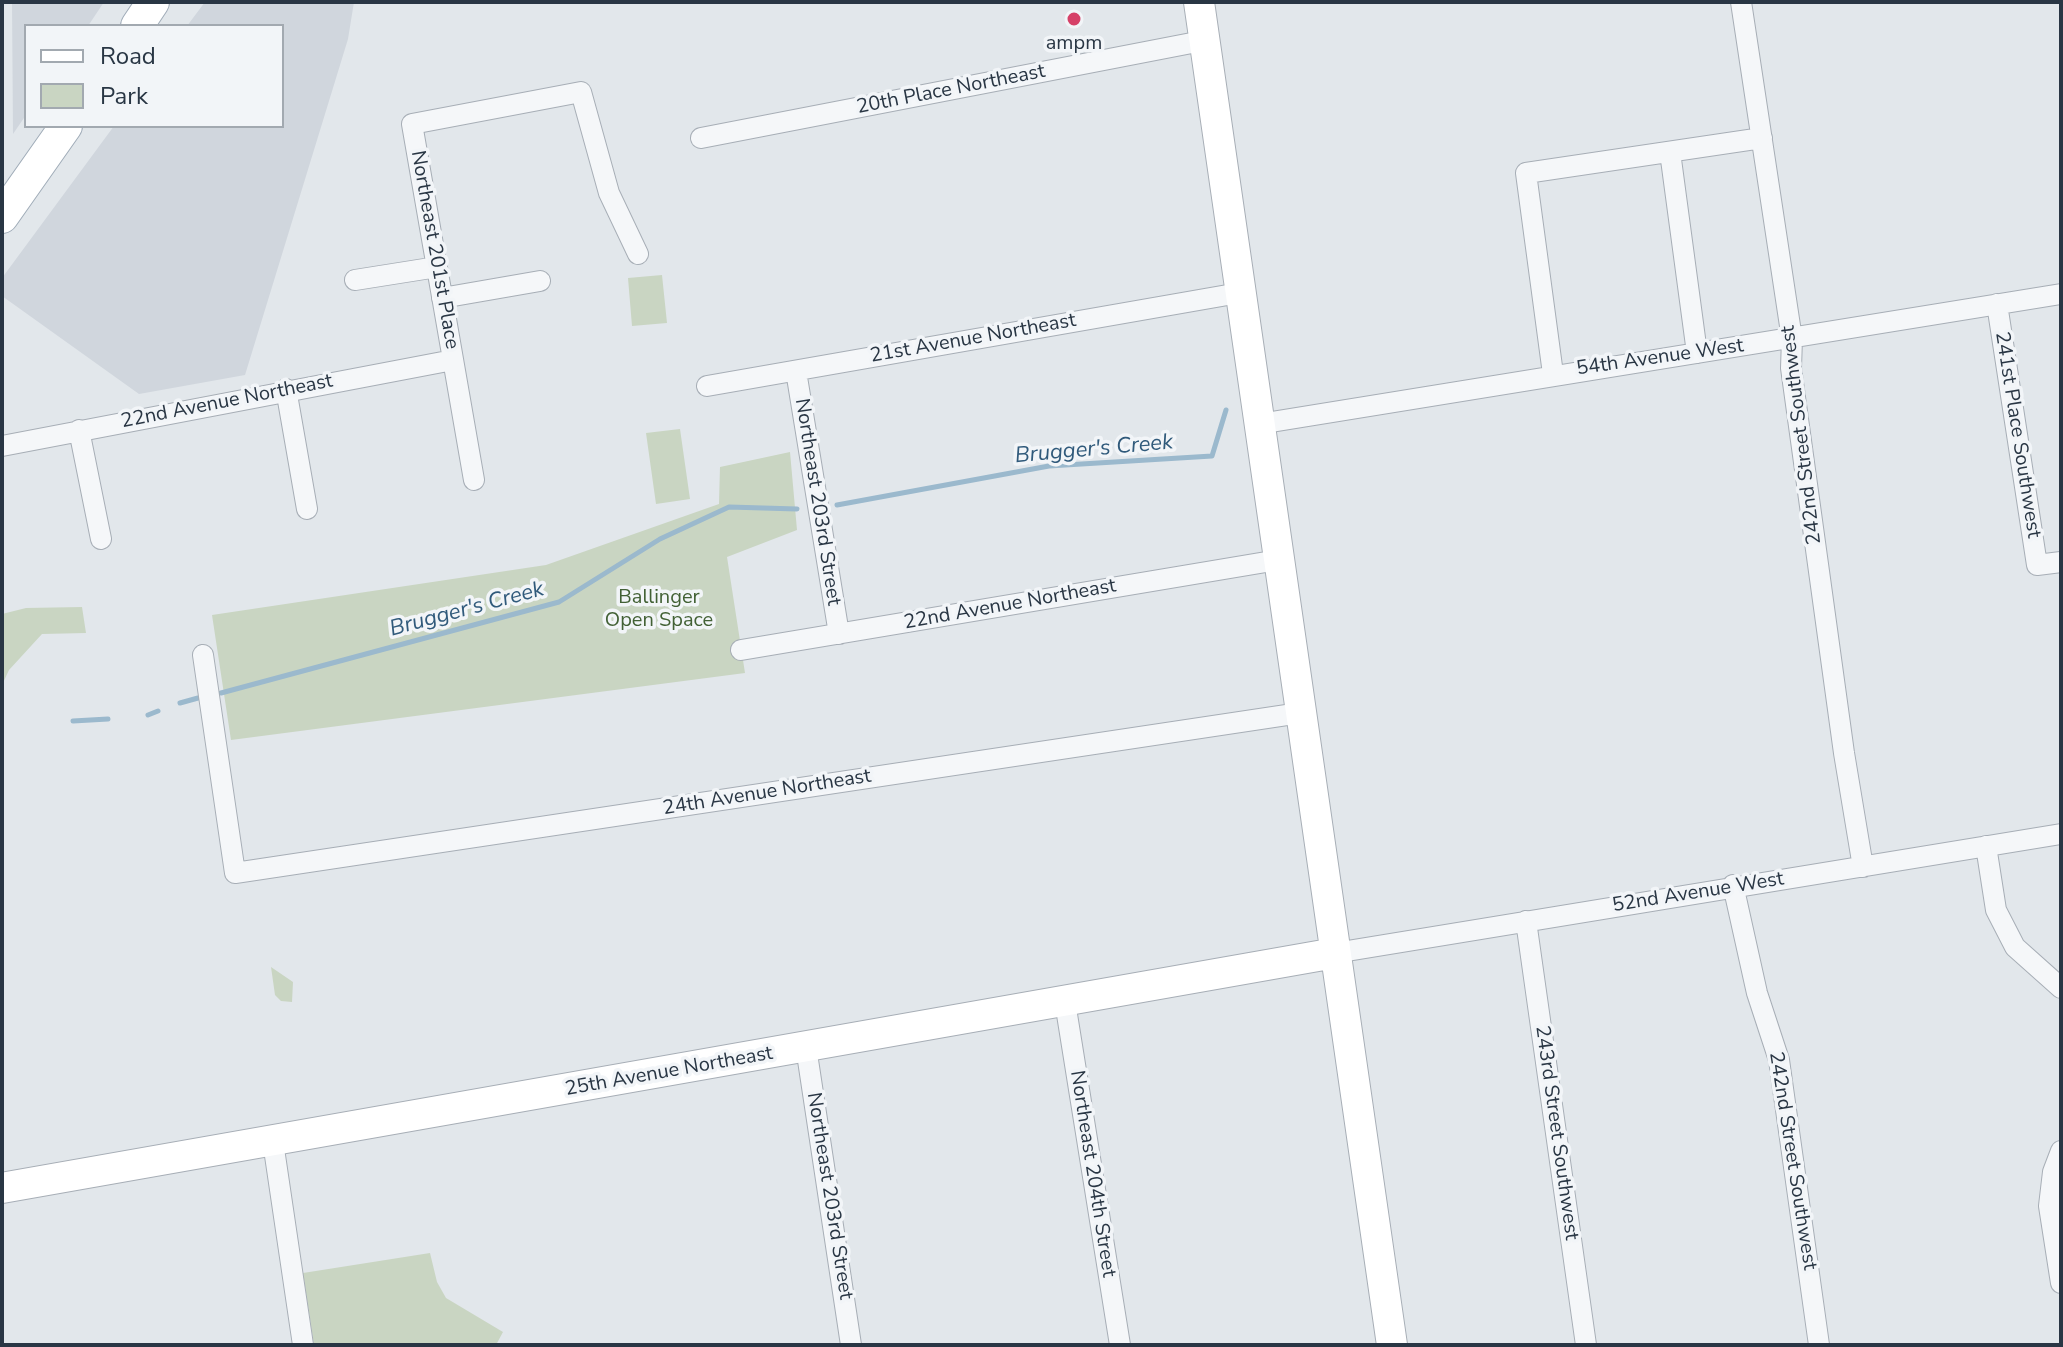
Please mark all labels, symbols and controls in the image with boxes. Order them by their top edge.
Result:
marker: ampm [1065,10,1083,28]
legend [24,24,284,128]
place label: ampm [1046,32,1102,56]
text: Road [100,40,156,72]
street label: 20th Place Northeast [855,60,1047,120]
text: Park [100,80,148,112]
street label: Northeast 201st Place [405,149,463,351]
street label: 21st Avenue Northeast [868,309,1078,369]
street label: 242nd Street Southwest [1777,324,1827,546]
street label: 241st Place Southwest [1989,330,2045,540]
street label: 54th Avenue West [1575,334,1745,382]
street label: 22nd Avenue Northeast [119,370,335,434]
street label: Northeast 203rd Street [789,397,845,607]
water label: Brugger's Creek [1014,430,1174,470]
street label: 22nd Avenue Northeast [902,575,1118,635]
water label: Brugger's Creek [387,577,547,643]
park label: Ballinger Open Space [605,586,713,633]
street label: 24th Avenue Northeast [661,765,873,821]
street label: 52nd Avenue West [1611,868,1785,918]
street label: 243rd Street Southwest [1529,1024,1583,1242]
street label: 25th Avenue Northeast [563,1042,775,1102]
street label: 242nd Street Southwest [1763,1050,1821,1272]
street label: Northeast 204th Street [1064,1069,1120,1279]
street label: Northeast 203rd Street [801,1091,857,1301]

